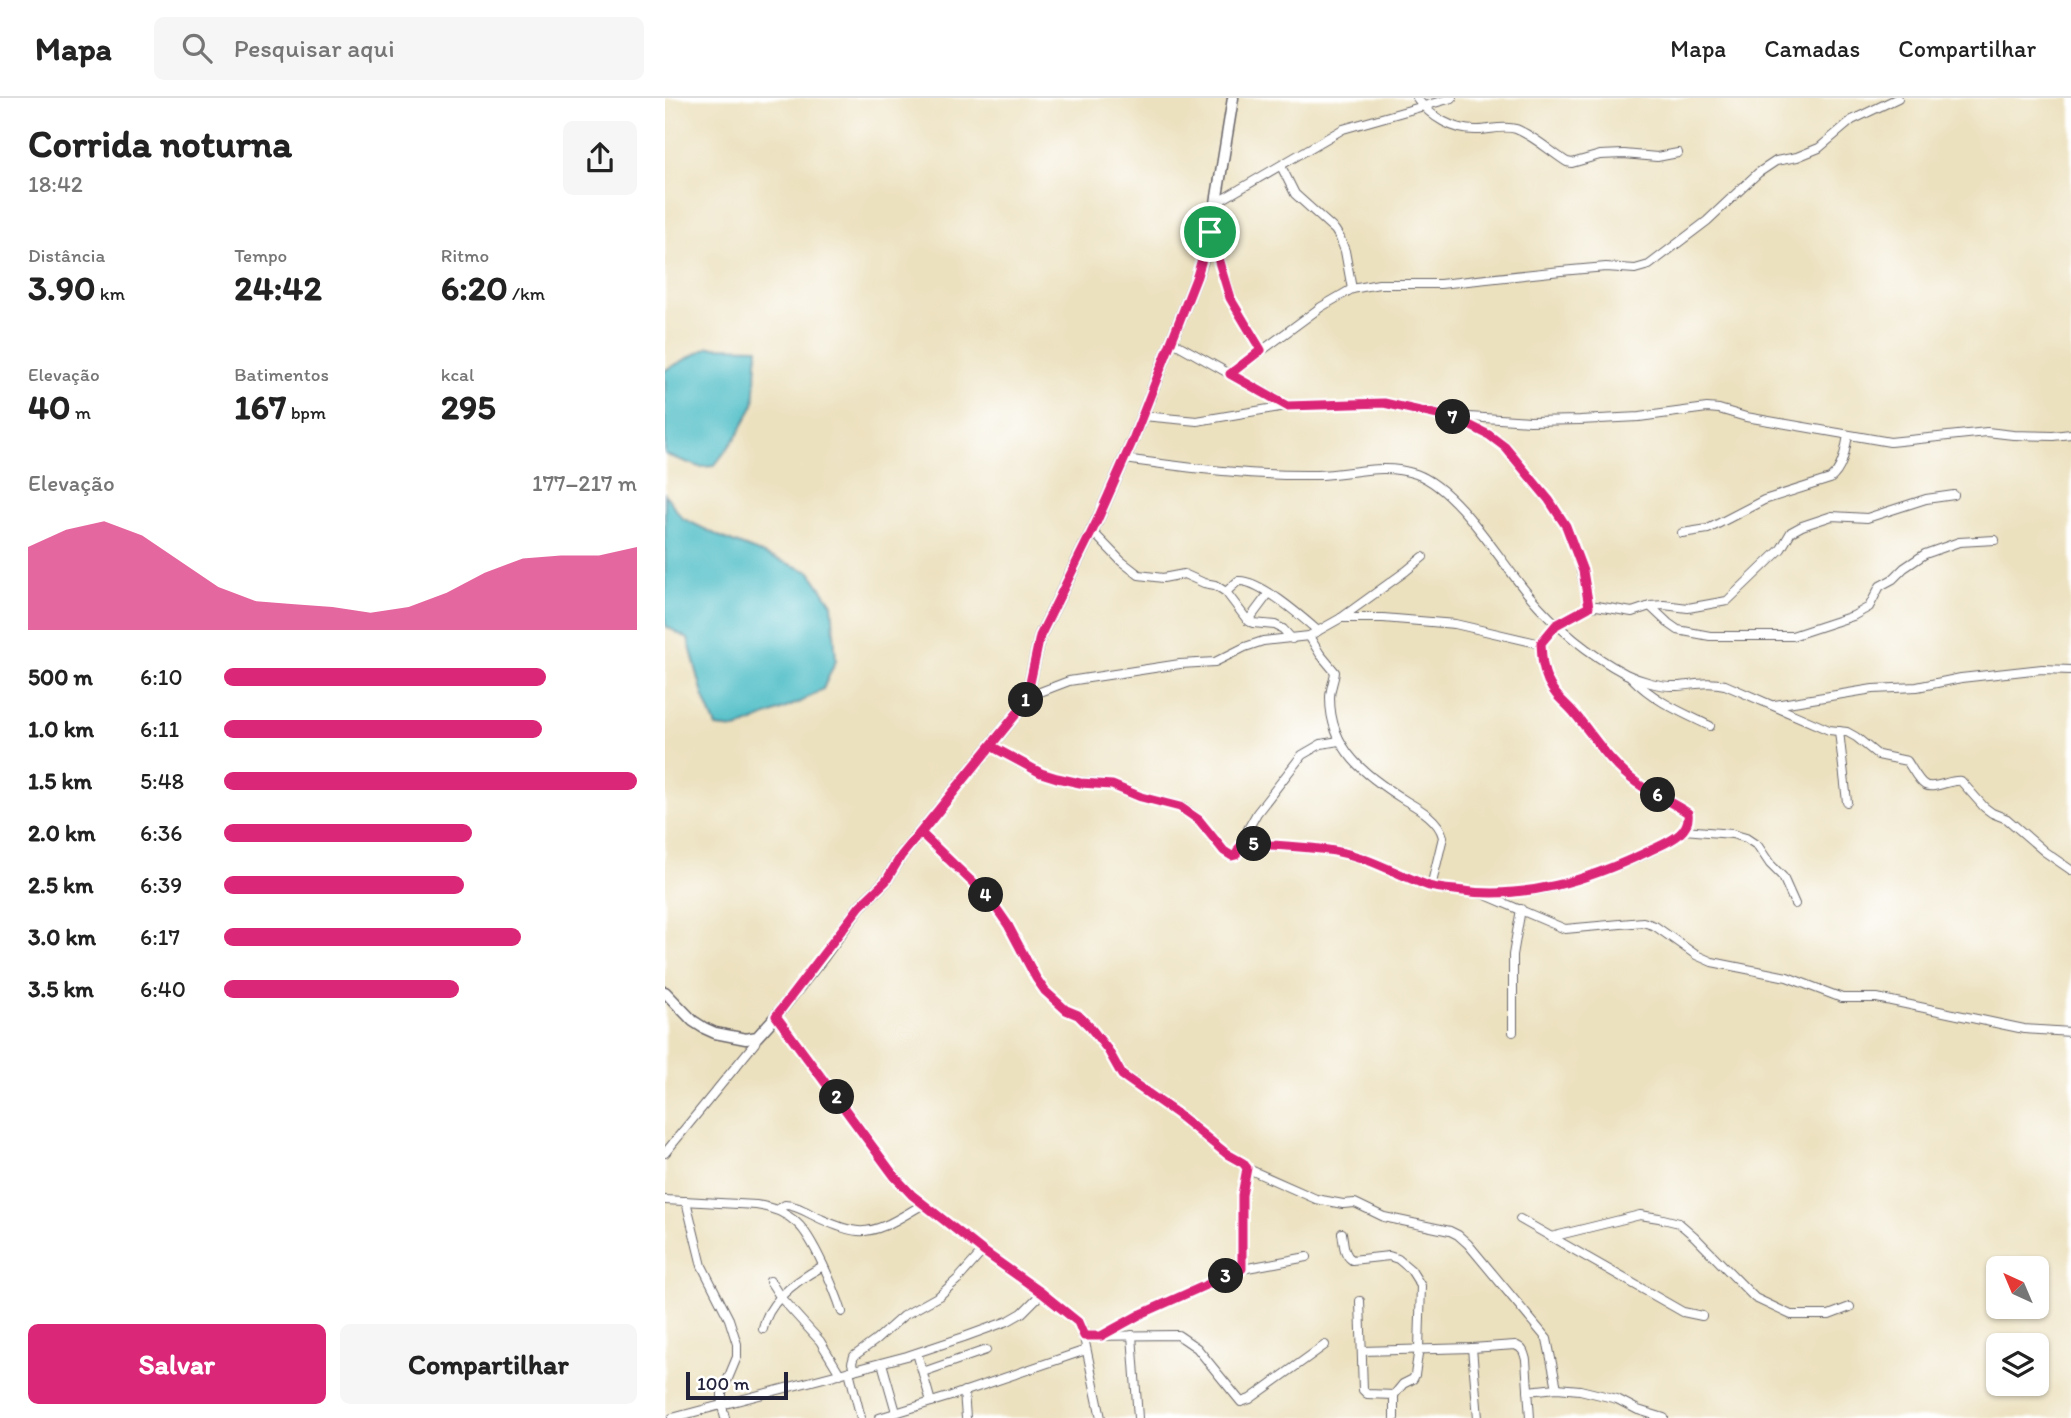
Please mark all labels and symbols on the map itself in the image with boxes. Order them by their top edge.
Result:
pin [1180,202,1240,262]
pin: 7 [1435,400,1471,434]
pin: 1 [1009,682,1043,718]
pin: 6 [1641,778,1675,812]
pin: 5 [1237,826,1271,862]
pin: 4 [969,878,1003,912]
pin: 2 [819,1080,855,1114]
north arrow [1986,1256,2049,1320]
pin: 3 [1209,1258,1243,1294]
scale bar [686,1369,787,1401]

